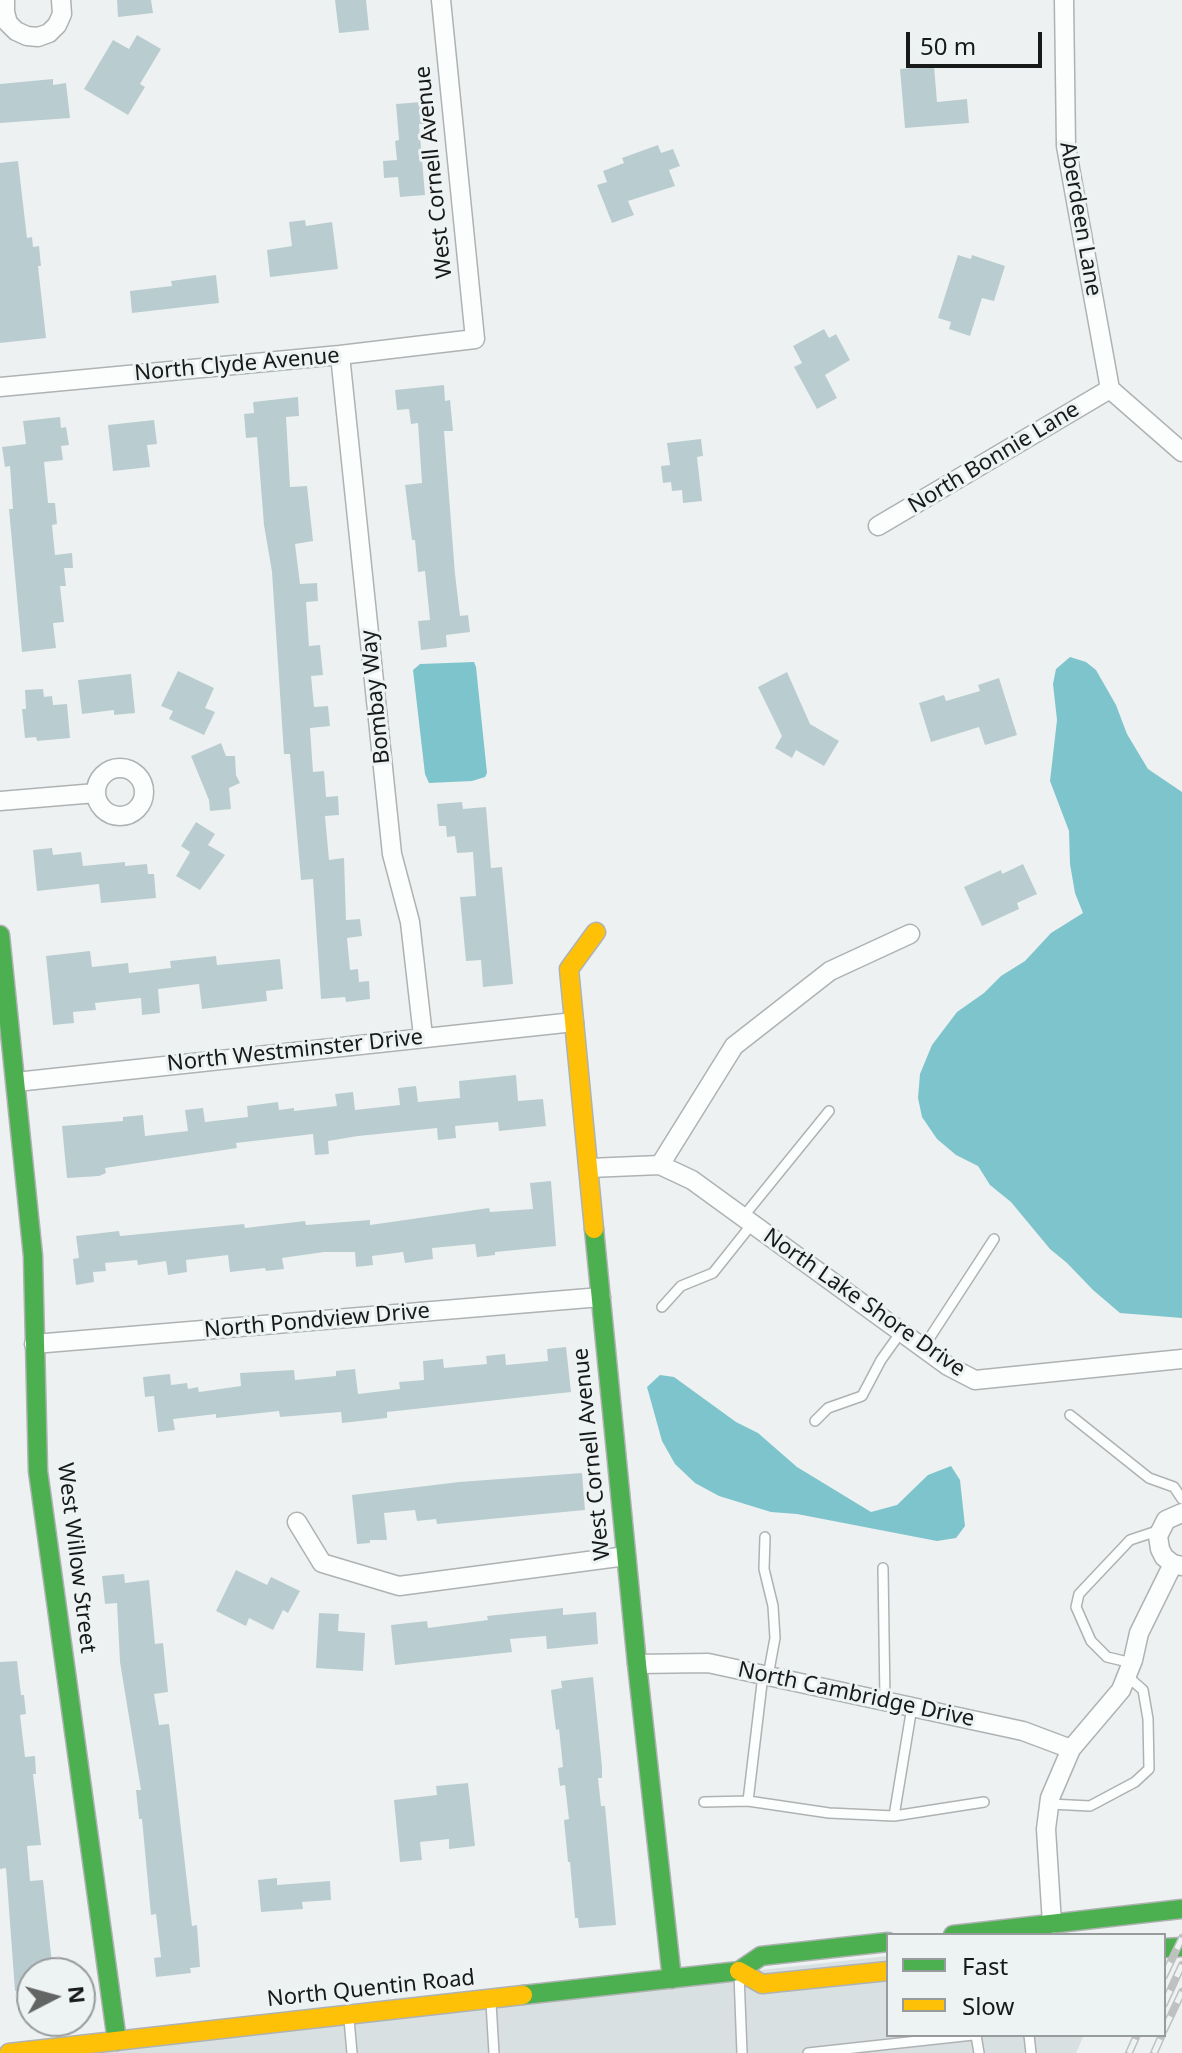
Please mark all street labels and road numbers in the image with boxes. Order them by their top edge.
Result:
street label: West Cornell Avenue [410,65,458,279]
street label: Aberdeen Lane [1053,140,1107,298]
street label: North Clyde Avenue [133,343,341,387]
street label: North Bonnie Lane [904,397,1084,519]
street label: Bombay Way [356,629,396,765]
street label: North Westminster Drive [166,1024,424,1078]
street label: North Lake Shore Drive [758,1223,970,1383]
street label: North Pondview Drive [203,1298,431,1344]
street label: West Cornell Avenue [568,1347,616,1561]
street label: West Willow Street [51,1461,101,1655]
street label: North Cambridge Drive [735,1657,977,1733]
street label: North Quentin Road [266,1965,476,2013]

